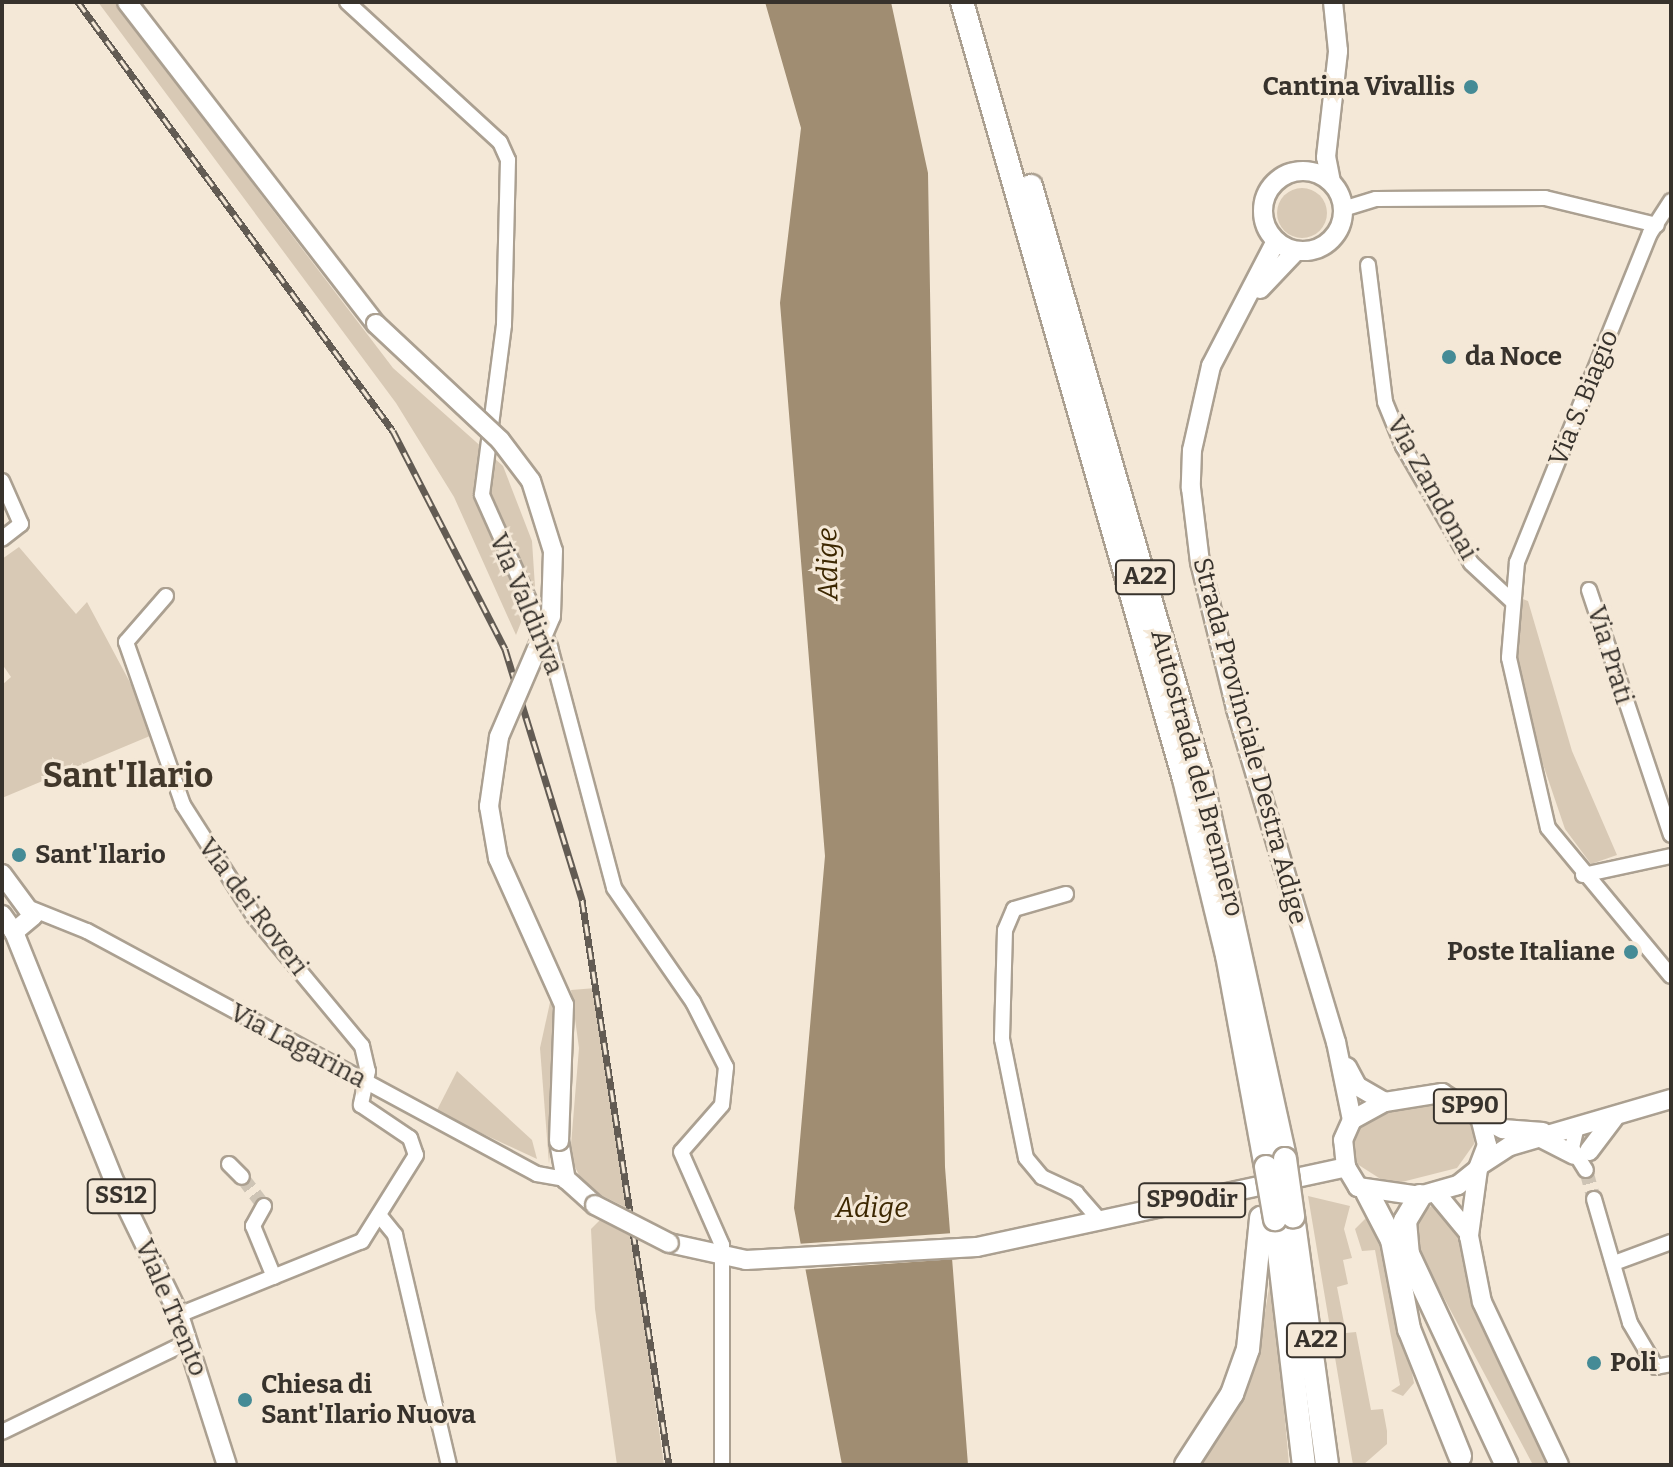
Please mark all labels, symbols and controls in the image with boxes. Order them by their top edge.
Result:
place label: Cantina Vivallis [1262,71,1455,103]
marker: Cantina Vivallis [1462,78,1480,96]
street label: Via S. Biagio [1543,326,1625,470]
place label: da Noce [1465,341,1562,373]
marker: da Noce [1440,348,1458,366]
street label: Via Zandonai [1380,411,1484,565]
water label: Adige [811,527,845,601]
street label: Via Valdiriva [482,529,570,679]
street label: Strada Provinciale Destra Adige [1186,554,1314,928]
road number: A22 [1113,557,1177,597]
street label: Via Prati [1580,602,1640,708]
street label: Autostrada del Brennero [1144,626,1250,920]
district label: Sant'Ilario [43,756,213,796]
street label: Via dei Roveri [191,832,315,982]
place label: Sant'Ilario [35,839,166,871]
marker: Sant'Ilario [10,846,28,864]
place label: Poste Italiane [1447,936,1615,968]
marker: Poste Italiane [1622,943,1640,961]
street label: Via Lagarina [224,997,372,1095]
road number: SP90 [1432,1086,1508,1126]
road number: SS12 [85,1176,157,1216]
road number: SP90dir [1138,1180,1246,1220]
water label: Adige [836,1191,908,1225]
street label: Viale Trento [128,1235,214,1381]
road number: A22 [1284,1320,1348,1360]
place label: Poli [1610,1347,1657,1379]
marker: Poli [1585,1354,1603,1372]
place label: Chiesa di Sant'Ilario Nuova [261,1369,476,1430]
marker: Chiesa di Sant'Ilario Nuova [236,1391,254,1409]

